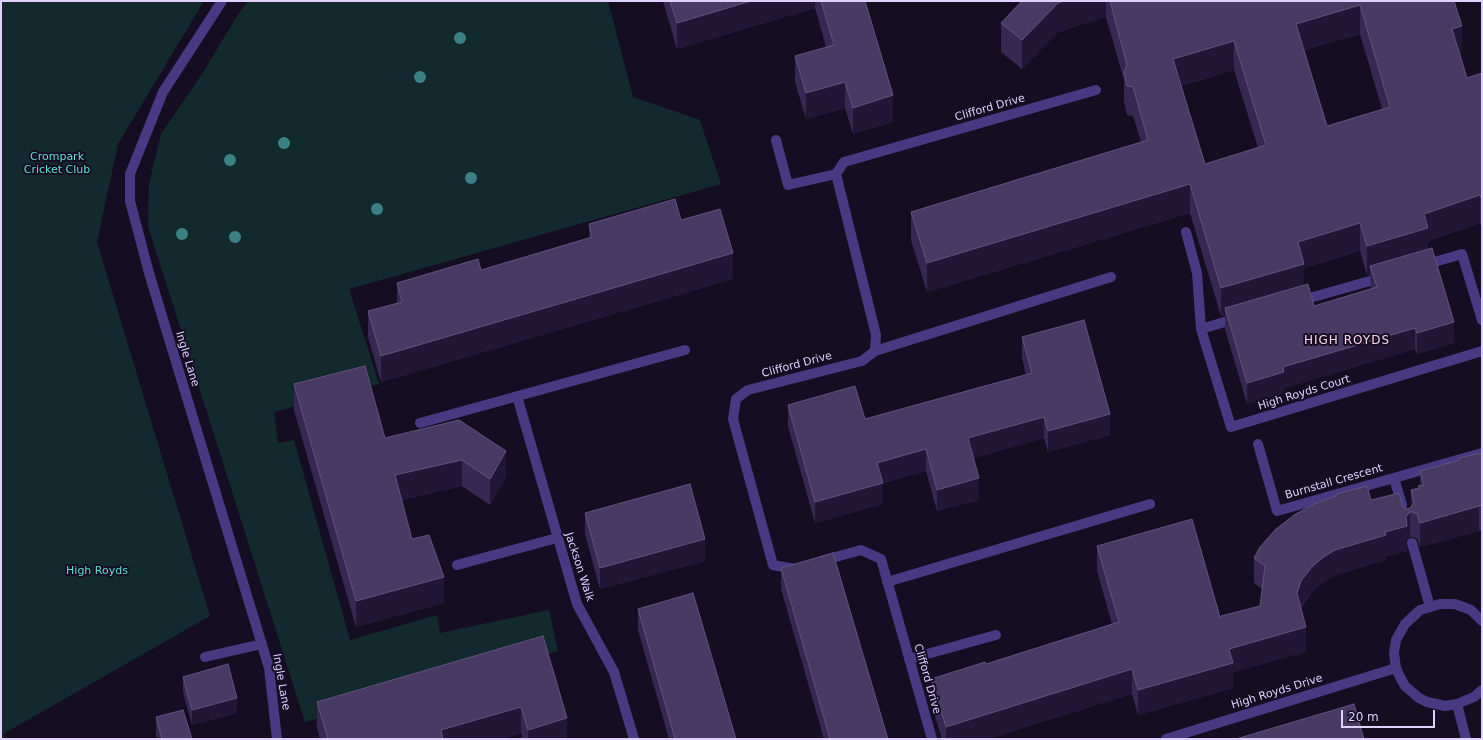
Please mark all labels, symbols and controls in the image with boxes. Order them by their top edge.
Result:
street label: Clifford Drive [953,92,1027,124]
park label: Crompark Cricket Club [24,150,90,176]
street label: Ingle Lane [172,330,202,388]
district label: HIGH ROYDS [1304,334,1390,348]
street label: Clifford Drive [760,349,834,381]
street label: High Royds Court [1256,373,1352,413]
street label: Burnstall Crescent [1284,462,1384,502]
street label: Jackson Walk [562,531,596,603]
park label: High Royds [66,564,128,578]
street label: Clifford Drive [911,642,943,716]
street label: Ingle Lane [270,653,292,711]
street label: High Royds Drive [1230,672,1324,712]
scale bar [1343,702,1437,728]
text: 20 m [1348,710,1379,724]

